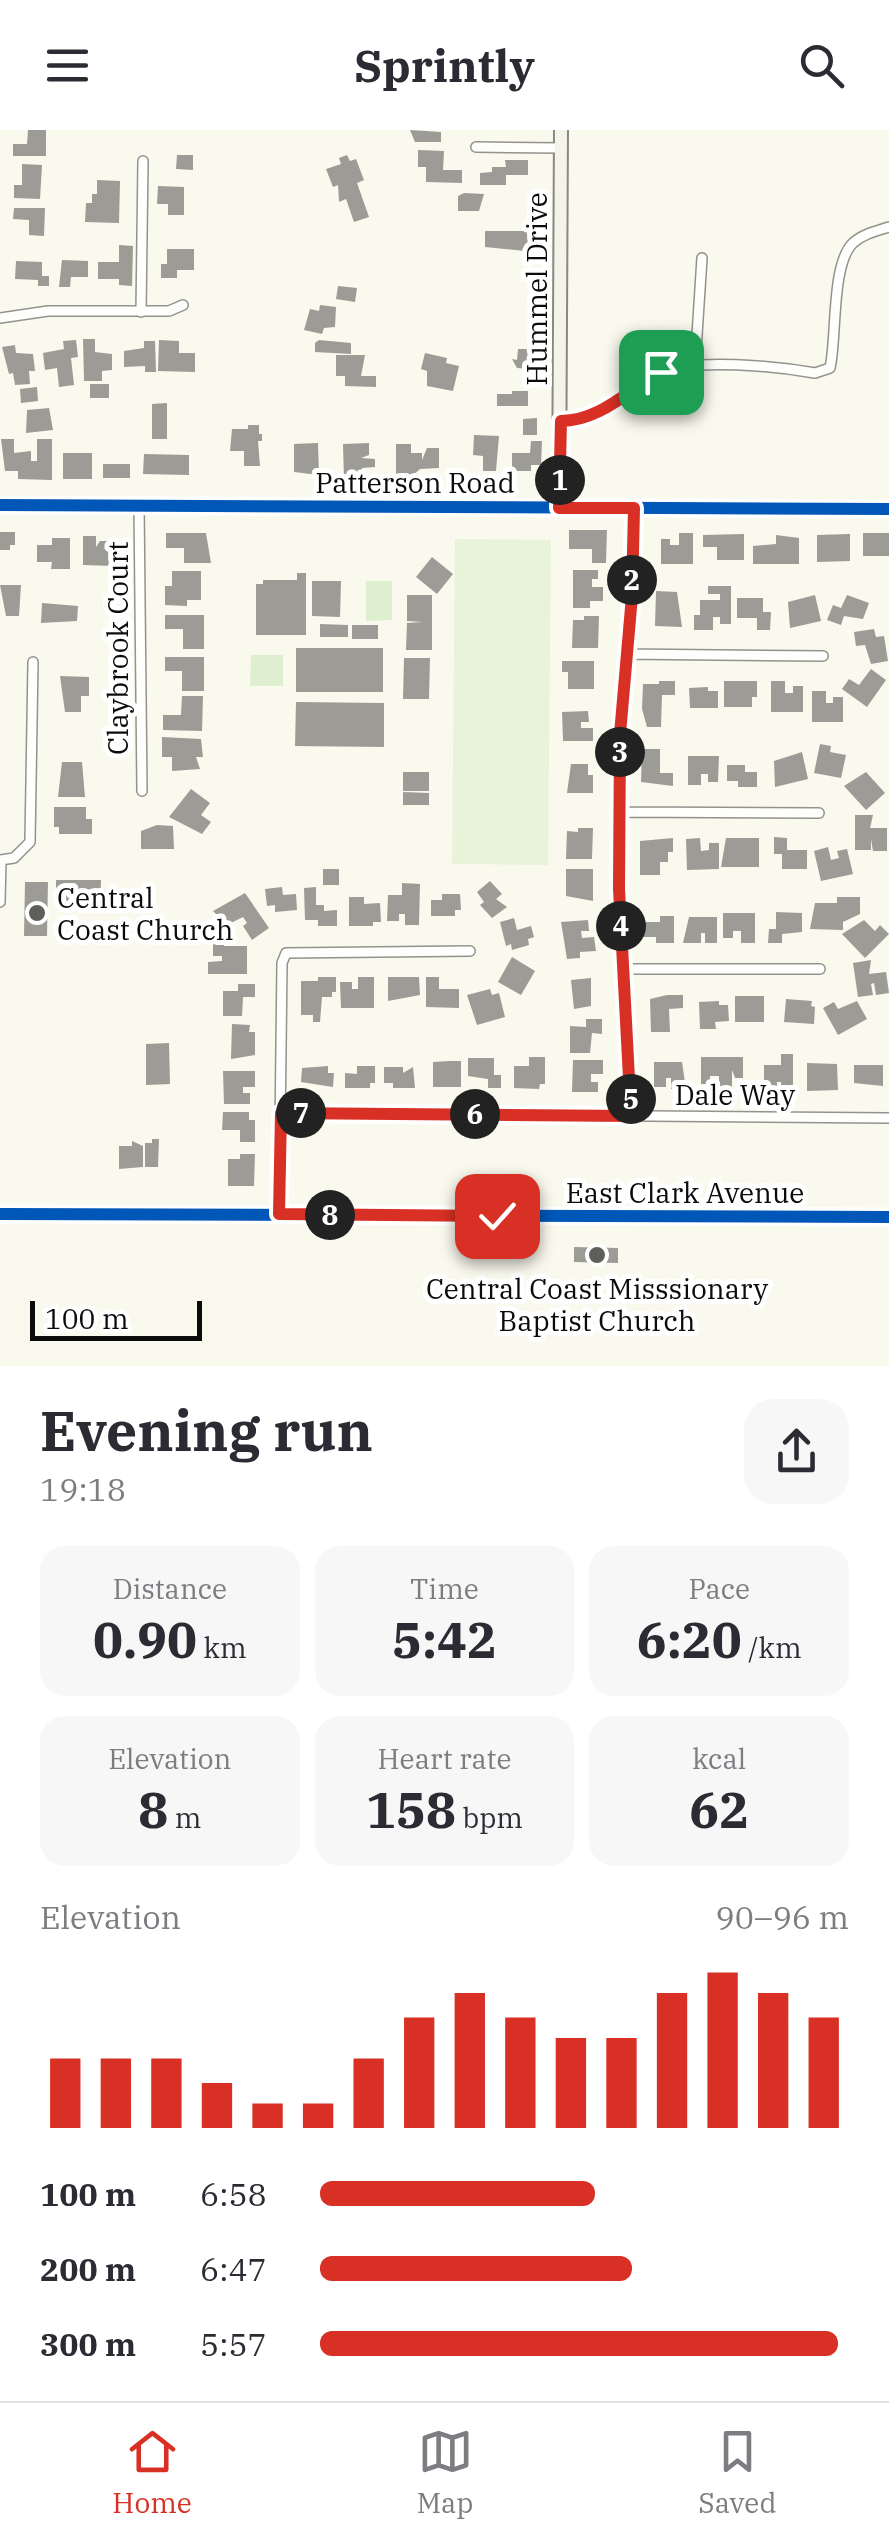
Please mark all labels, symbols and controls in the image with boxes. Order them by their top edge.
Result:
text: Sprintly [354,36,535,94]
icon: menu [40,38,95,93]
icon: search [794,38,849,93]
street label: Hummel Drive [518,192,555,386]
pin [619,330,704,415]
icon: arrive [634,345,689,400]
pin: 1 [535,455,585,505]
text: 1 [552,461,568,498]
street label: Patterson Road [315,464,515,501]
street label: Claybrook Court [99,541,136,755]
pin: 2 [607,555,657,605]
text: 2 [624,561,640,598]
pin: 3 [595,727,645,777]
text: 3 [612,733,628,770]
place label: Central Coast Church [57,879,233,948]
pin: 4 [596,901,646,951]
marker: Central Coast Church [26,902,48,924]
text: 4 [613,907,629,944]
pin: 5 [606,1074,656,1124]
street label: Dale Way [675,1076,795,1113]
text: 5 [623,1080,639,1117]
pin: 7 [276,1088,326,1138]
pin: 6 [450,1089,500,1139]
text: 7 [293,1094,309,1131]
text: 6 [467,1095,483,1132]
pin [455,1174,540,1259]
street label: East Clark Avenue [566,1174,804,1211]
icon: check [470,1189,525,1244]
pin: 8 [305,1190,355,1240]
text: 8 [322,1196,338,1233]
marker: Central Coast Misssionary Baptist Church [586,1244,608,1266]
place label: Central Coast Misssionary Baptist Church [426,1270,768,1339]
scale bar [30,1296,202,1340]
text: 100 m [45,1300,129,1337]
text: Evening run [40,1395,373,1466]
button: share [744,1399,849,1504]
text: 19:18 [40,1468,126,1510]
text: Distance [113,1570,227,1607]
text: Time [410,1570,479,1607]
text: Pace [688,1570,750,1607]
text: 0.90 [93,1607,197,1672]
text: 5:42 [392,1607,497,1672]
text: 6:20 [637,1607,742,1672]
text: km [197,1629,247,1666]
text: /km [742,1629,802,1666]
text: Elevation [108,1740,232,1777]
text: Heart rate [378,1740,511,1777]
text: kcal [692,1740,746,1777]
text: 8 [138,1777,168,1842]
text: 158 [366,1777,456,1842]
text: 62 [689,1777,749,1842]
text: m [168,1799,201,1836]
text: bpm [456,1799,523,1836]
text: Elevation [40,1896,181,1938]
text: 90–96 m [715,1896,849,1938]
text: 100 m [40,2173,136,2215]
text: 6:58 [200,2173,267,2215]
text: 200 m [40,2248,136,2290]
text: 6:47 [200,2248,267,2290]
text: 300 m [40,2323,136,2365]
text: 5:57 [200,2323,267,2365]
tab: Home [112,2424,192,2521]
tab: Map [417,2424,474,2521]
tab: Saved [698,2424,777,2521]

